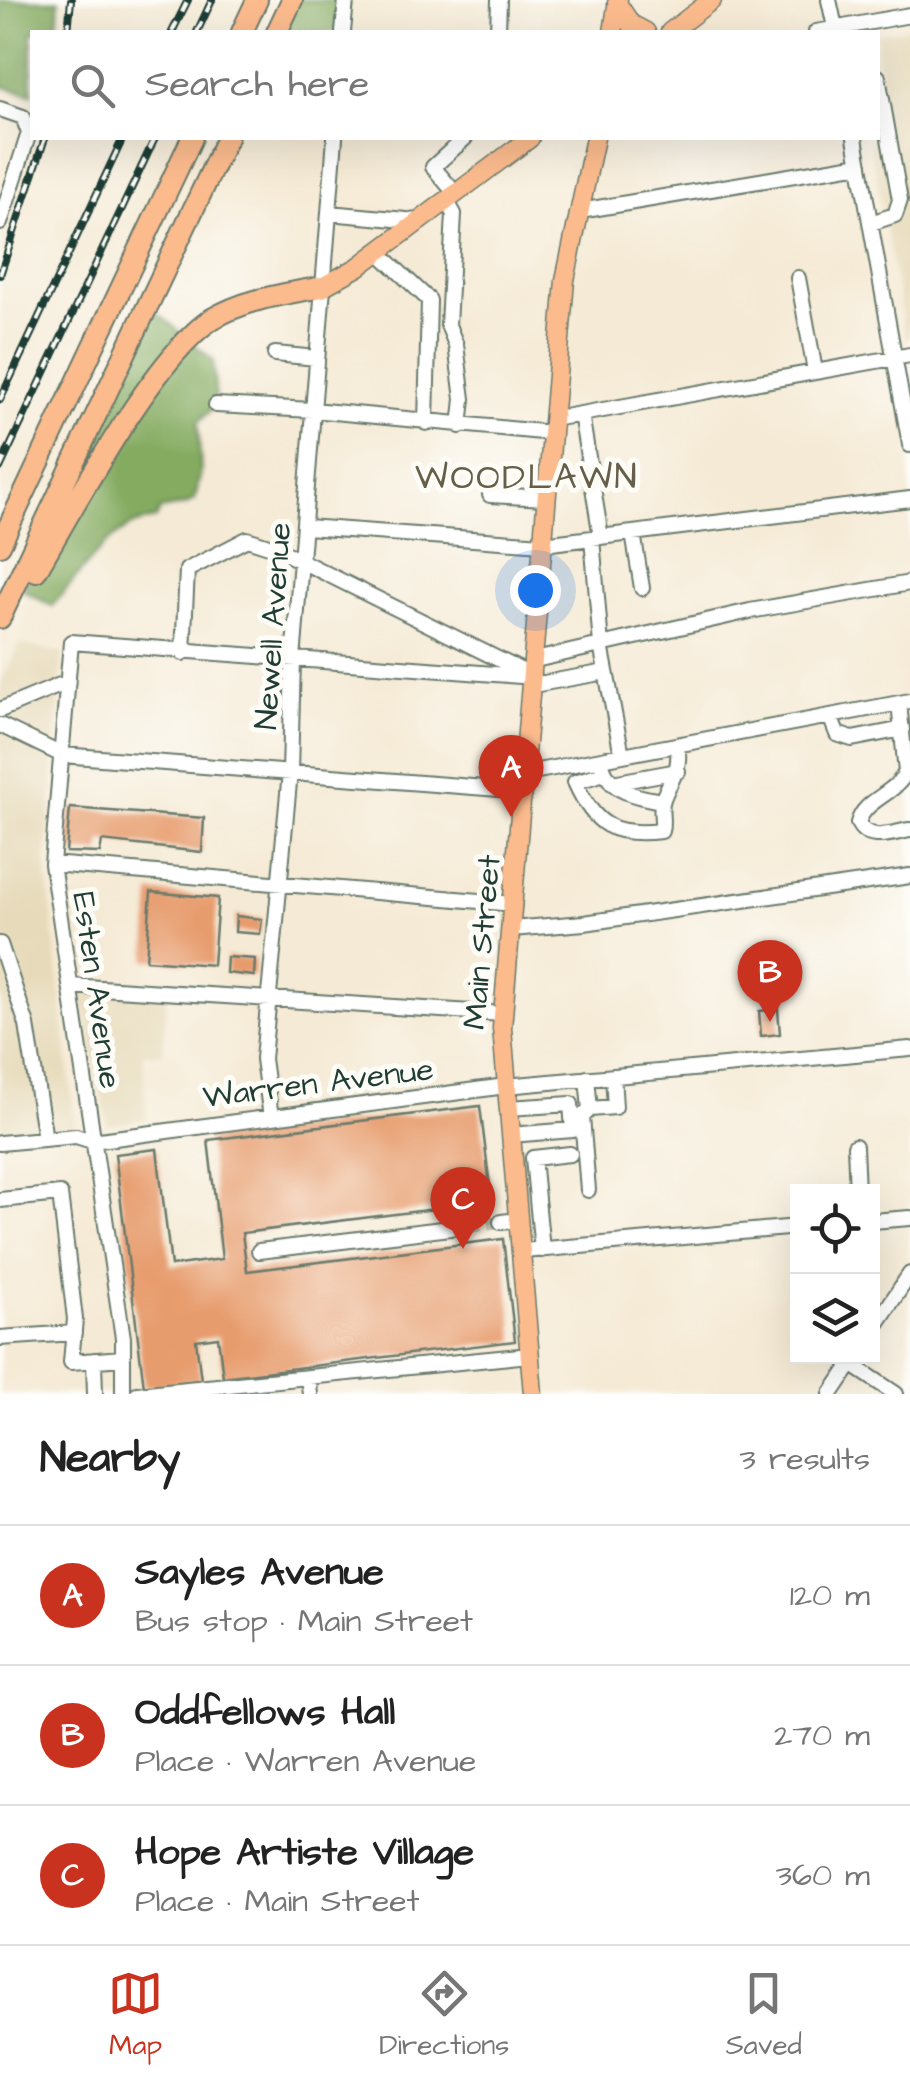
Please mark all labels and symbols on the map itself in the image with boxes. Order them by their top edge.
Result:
district label: WOODLAWN [415,453,639,502]
street label: Newell Avenue [244,521,303,731]
your location [510,565,561,616]
pin: A [478,734,544,817]
street label: Main Street [452,853,513,1031]
street label: Esten Avenue [60,889,133,1091]
pin: B [738,940,802,1022]
street label: Warren Avenue [200,1047,436,1120]
pin: C [430,1166,496,1249]

